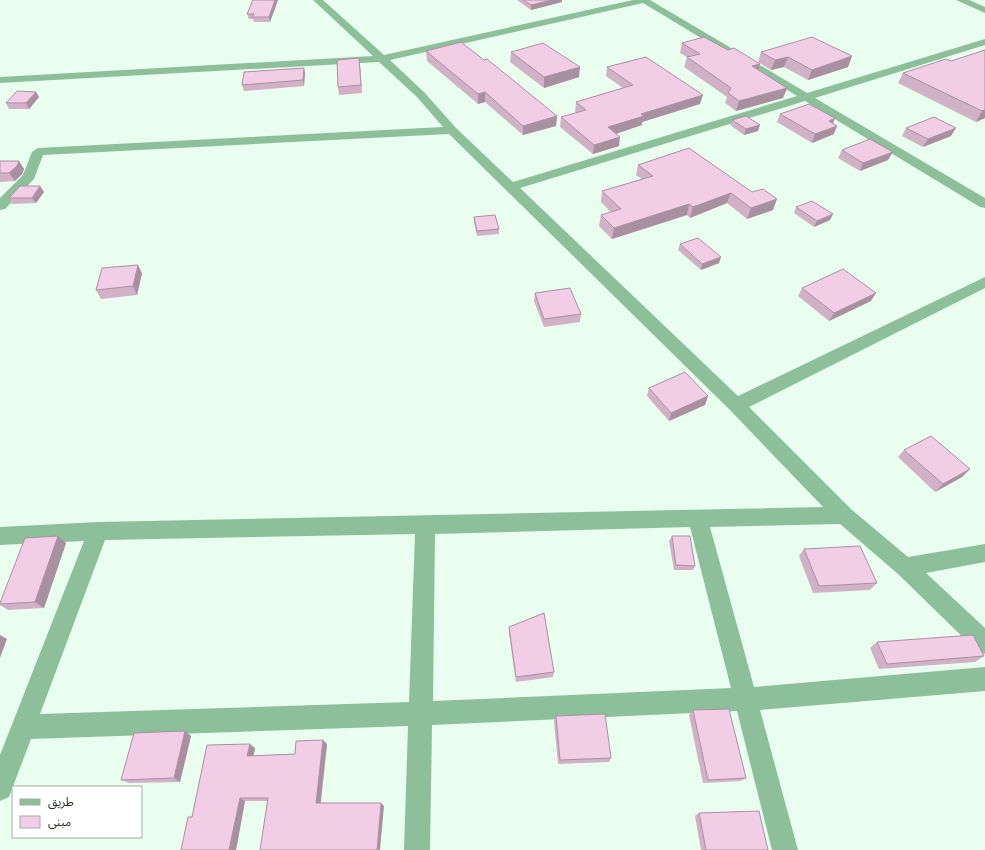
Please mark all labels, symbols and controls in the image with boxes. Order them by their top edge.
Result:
legend [12,786,142,838]
text: طريق [48,794,74,810]
text: مبنى [48,814,71,829]

